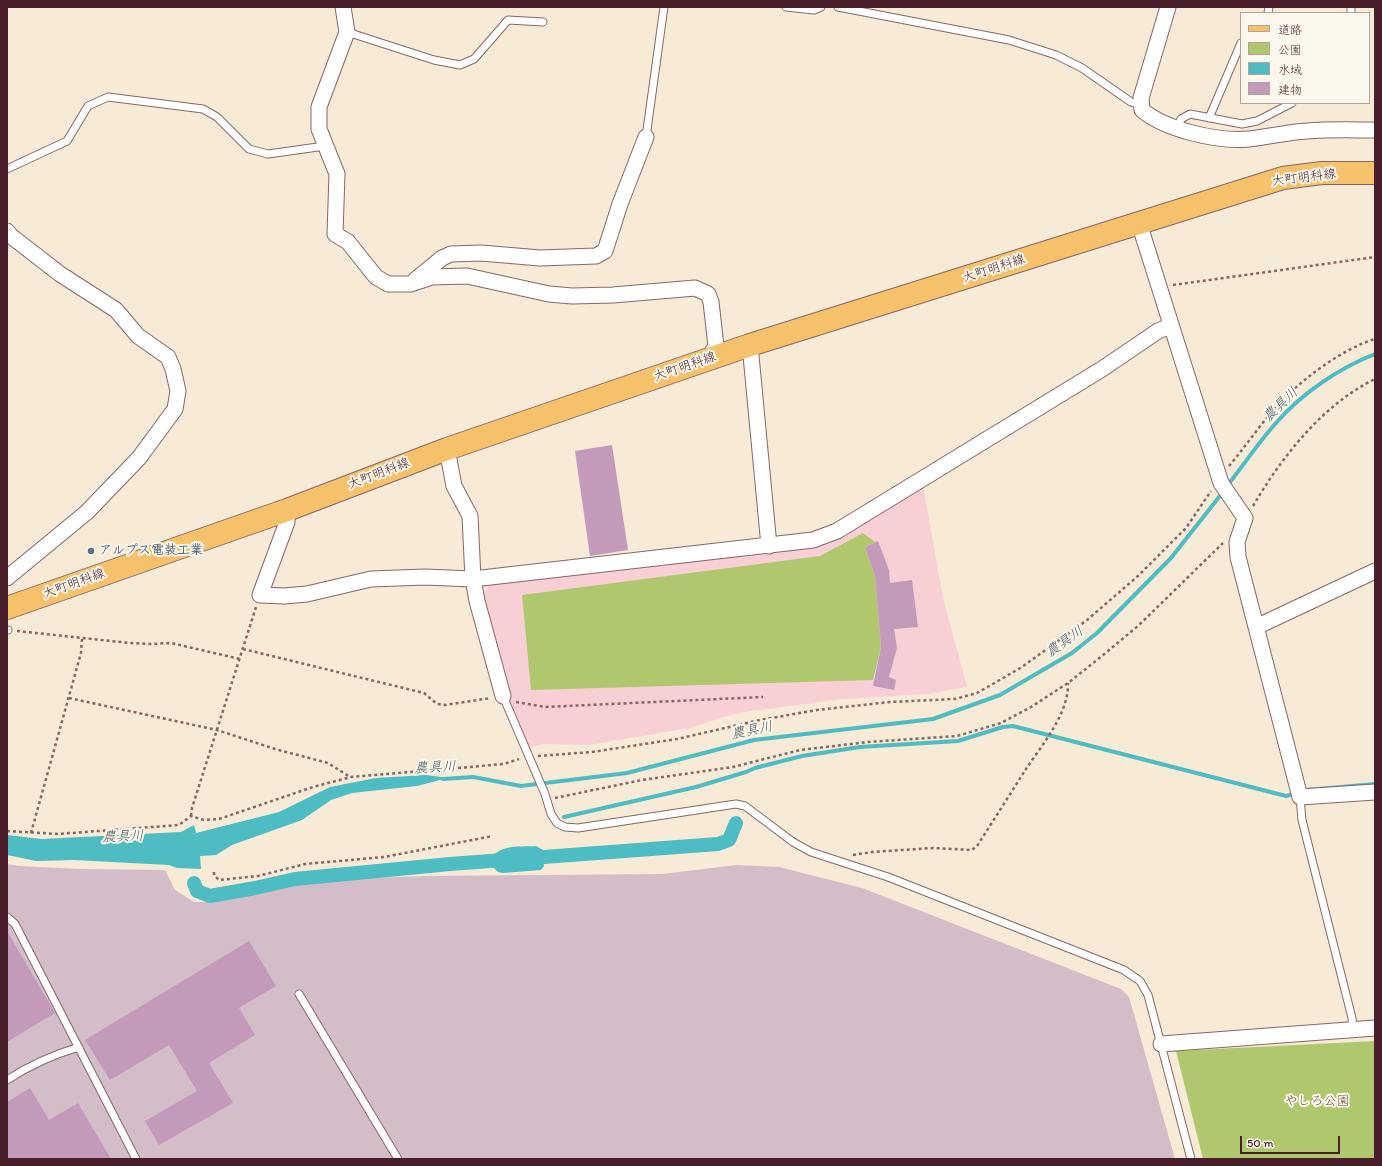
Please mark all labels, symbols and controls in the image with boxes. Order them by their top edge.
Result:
legend [1240,12,1370,104]
text: 道路 [1278,23,1302,37]
text: 公園 [1278,43,1302,57]
text: 水域 [1278,63,1302,77]
text: 建物 [1278,83,1302,97]
street label: 大町明科線 [1271,166,1337,190]
street label: 大町明科線 [961,252,1027,286]
street label: 大町明科線 [652,349,718,385]
water label: 農具川 [1260,384,1302,426]
street label: 大町明科線 [346,455,412,493]
place label: アルプス電装工業 [99,543,203,559]
marker: アルプス電装工業 [86,546,96,556]
street label: 大町明科線 [41,566,107,602]
water label: 農具川 [1043,623,1087,661]
water label: 農具川 [730,719,774,743]
water label: 農具川 [414,759,456,777]
water label: 農具川 [102,828,144,846]
park label: やしろ公園 [1285,1094,1349,1110]
scale bar [1242,1128,1342,1154]
text: 50 m [1247,1136,1273,1150]

